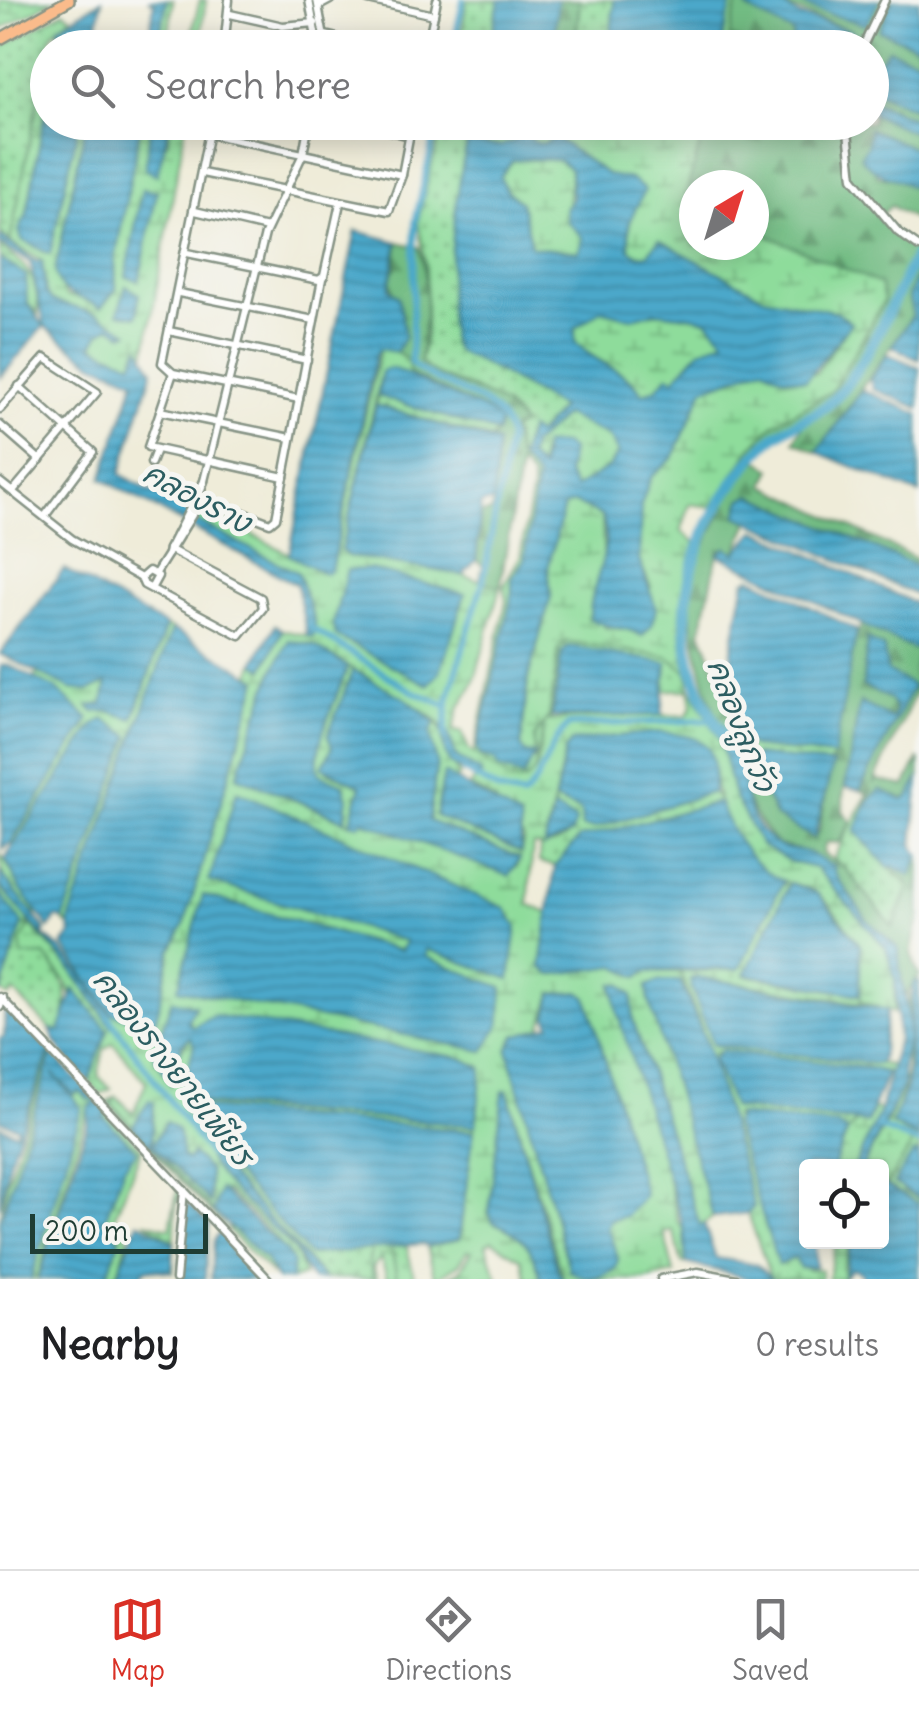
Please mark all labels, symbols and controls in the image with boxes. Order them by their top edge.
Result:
search box [30,30,889,140]
icon: search [65,58,120,113]
text: Search here [145,62,351,109]
north arrow [679,170,769,260]
water label: คลองราง [137,453,260,543]
water label: คลองลูกวัว [696,653,785,799]
water label: คลองรางยายเพียร [86,962,264,1176]
map controls [799,1159,889,1249]
button: locate [799,1159,889,1249]
scale bar [30,1209,208,1254]
text: 200 m [45,1213,128,1249]
text: Nearby [40,1318,179,1370]
text: 0 results [755,1324,879,1365]
tab: Map [110,1592,165,1688]
tab: Directions [385,1592,512,1688]
tab: Saved [732,1592,809,1688]

